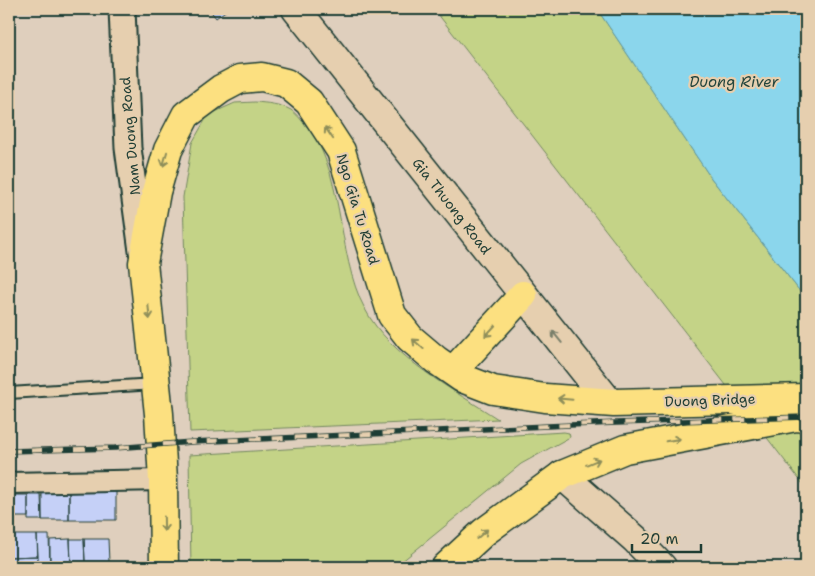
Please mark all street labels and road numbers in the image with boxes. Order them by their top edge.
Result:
street label: Nam Duong Road [116,76,144,196]
street label: Ngo Gia Tu Road [333,151,383,267]
street label: Gia Thuong Road [409,154,495,258]
street label: Duong Bridge [664,389,756,411]

